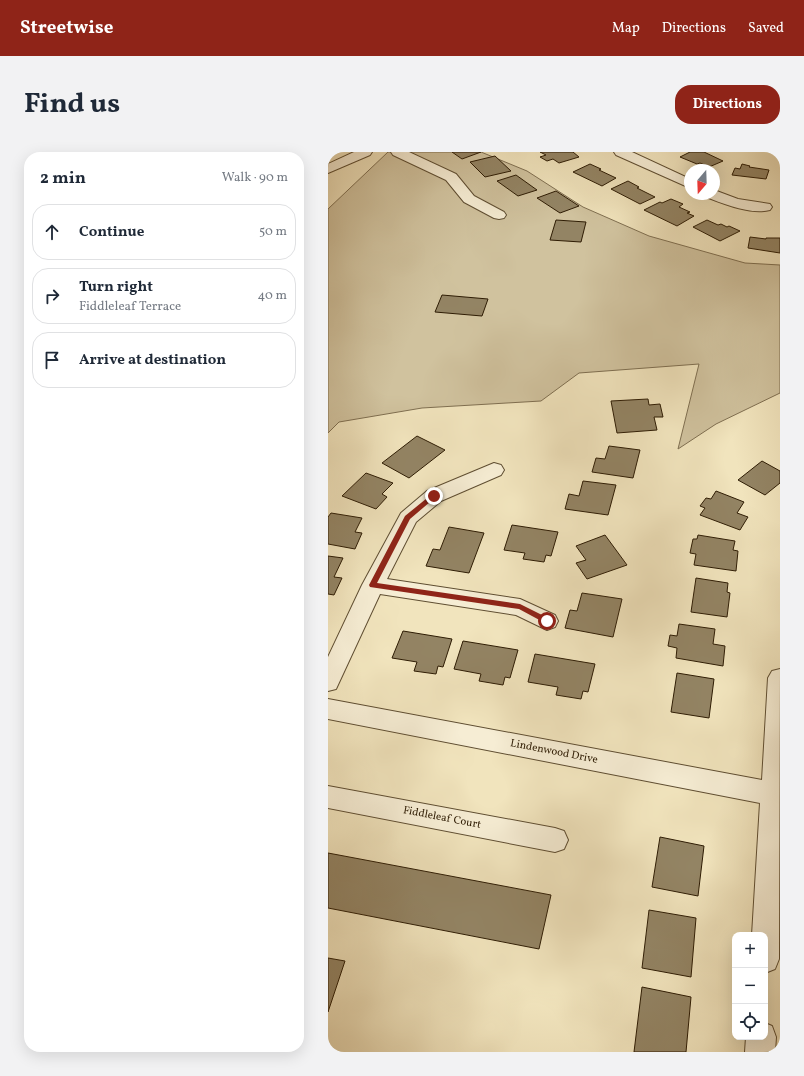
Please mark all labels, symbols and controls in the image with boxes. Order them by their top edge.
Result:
text: Streetwise [20,15,113,41]
text: Map [612,19,640,38]
text: Directions [662,19,726,38]
text: Saved [748,19,784,38]
text: Find us [24,85,120,124]
button: Directions [675,85,780,124]
north arrow [684,164,720,200]
text: 2 min [40,167,86,190]
text: Walk · 90 m [222,169,288,187]
icon: ahead [41,221,63,243]
text: Continue [79,222,144,243]
text: 50 m [259,223,287,241]
text: Turn right [79,277,153,298]
icon: right [41,285,63,307]
text: 40 m [258,287,287,305]
text: Fiddleleaf Terrace [79,298,181,316]
icon: arrive [41,349,63,371]
text: Arrive at destination [79,350,226,371]
route end [425,487,443,505]
route start [538,612,556,630]
street label: Lindenwood Drive [509,736,599,768]
street label: Fiddleleaf Court [402,803,482,833]
map controls [732,932,768,1040]
button: + [732,932,768,968]
button: − [732,968,768,1004]
button: locate [732,1004,768,1040]

